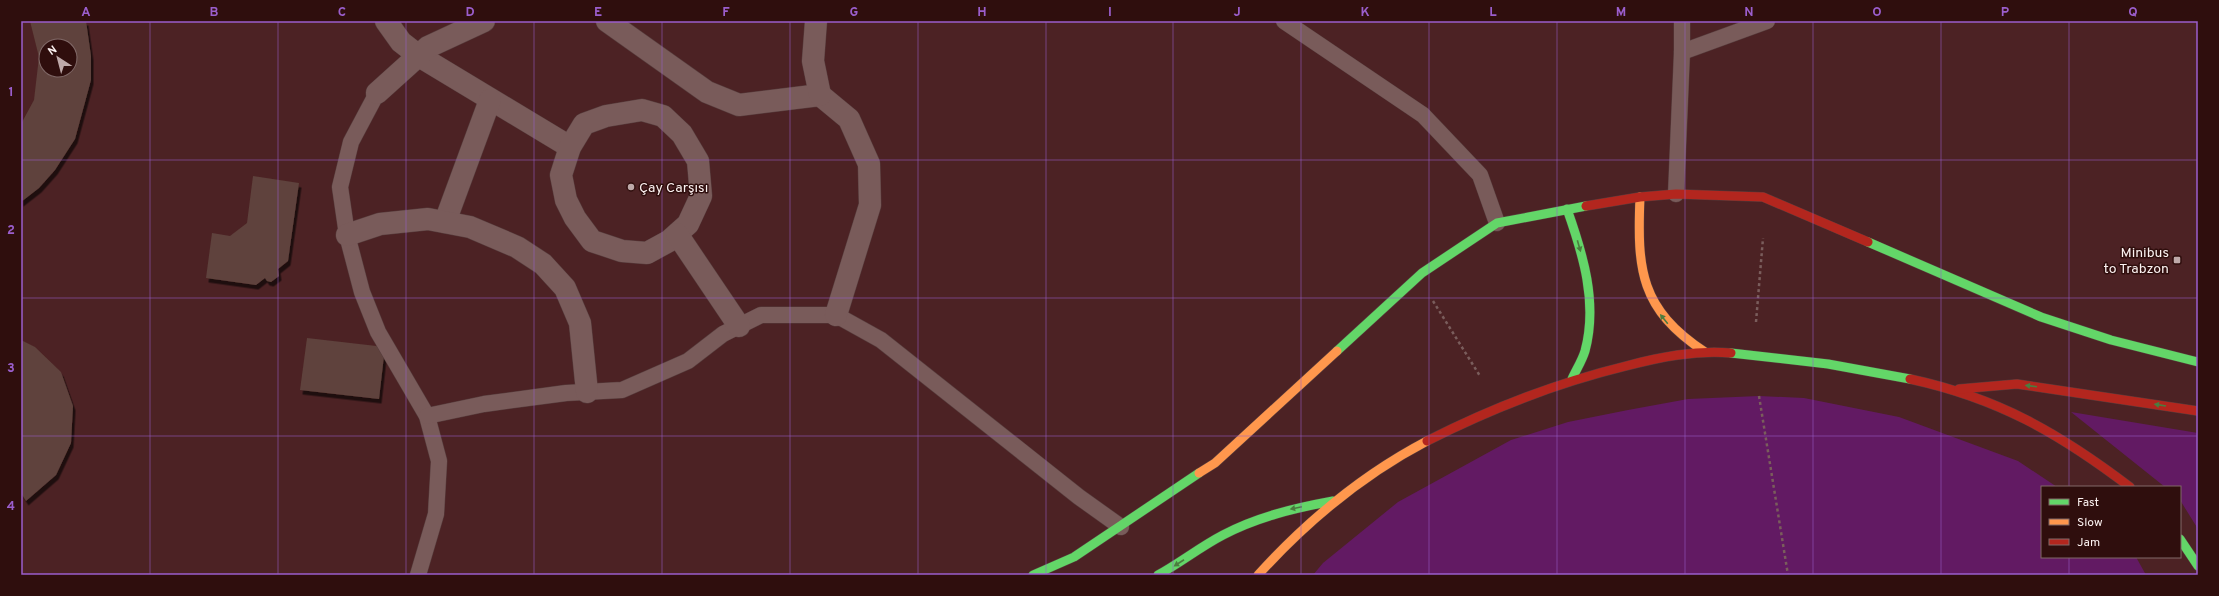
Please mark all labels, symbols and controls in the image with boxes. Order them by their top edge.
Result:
text: A [81,5,91,21]
text: B [210,5,219,21]
text: C [338,5,346,21]
text: D [465,5,475,21]
text: E [594,5,602,21]
text: F [722,5,730,21]
text: G [850,5,859,21]
text: H [977,5,987,21]
text: I [1108,5,1112,21]
text: J [1233,5,1241,21]
text: K [1360,5,1370,21]
text: L [1489,5,1497,21]
text: M [1616,5,1626,21]
text: N [1744,5,1754,21]
text: O [1872,5,1882,21]
text: P [2001,5,2010,21]
text: Q [2128,5,2138,21]
north arrow [38,38,78,78]
text: N [45,43,60,59]
text: 1 [8,85,14,101]
place label: Çay Carşısı [639,180,708,197]
marker: Çay Carşısı [626,182,636,192]
text: 2 [7,223,15,239]
one-way arrow [1576,241,1582,253]
place label: Minibus to Trabzon [2104,245,2169,278]
marker: Minibus to Trabzon [2172,255,2182,265]
one-way arrow [1660,313,1669,324]
text: 3 [7,361,15,377]
one-way arrow [2025,383,2037,389]
one-way arrow [2153,402,2166,408]
legend [2041,486,2181,558]
text: Fast [2077,495,2099,511]
text: 4 [7,499,15,515]
one-way arrow [1290,506,1302,512]
text: Slow [2077,515,2103,531]
text: Jam [2077,535,2100,551]
one-way arrow [1174,559,1184,567]

